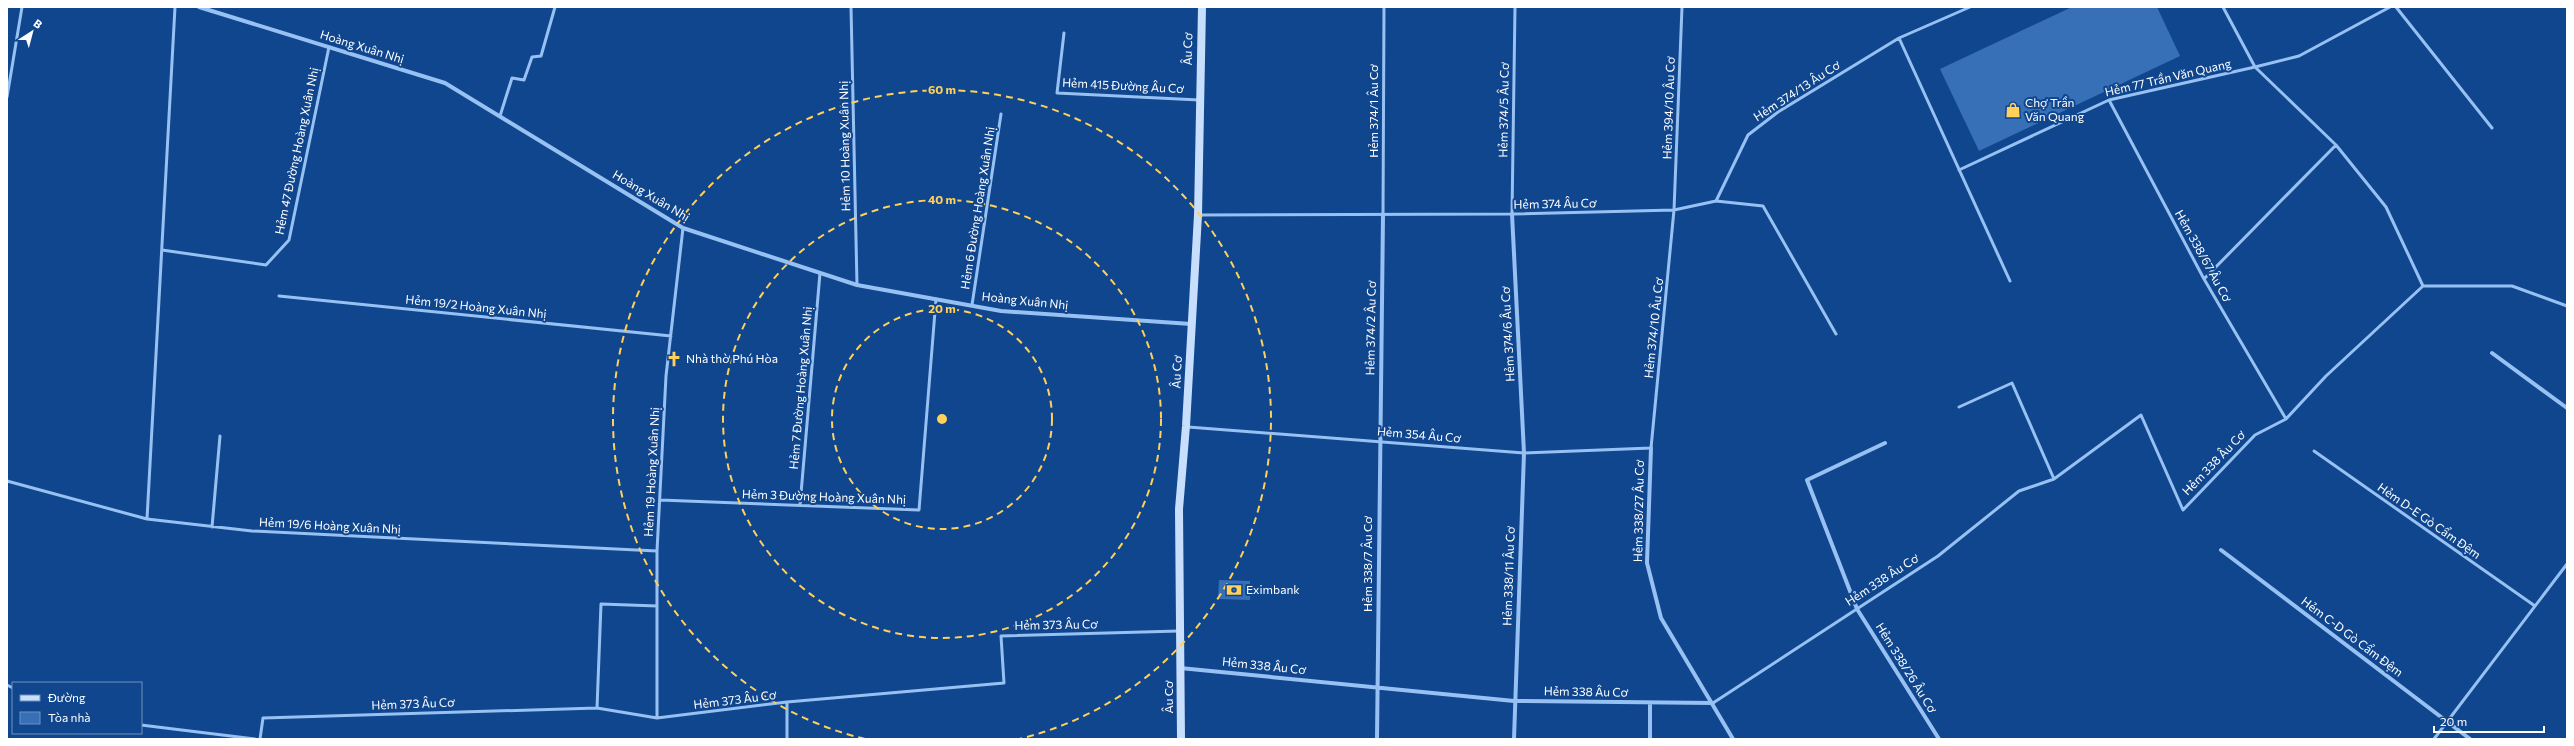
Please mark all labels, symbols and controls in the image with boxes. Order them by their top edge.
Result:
north arrow [12,12,52,52]
text: B [31,16,45,31]
street label: Hoàng Xuân Nhị [319,27,406,65]
street label: Âu Cơ [1180,32,1194,66]
street label: Hẻm 394/10 Âu Cơ [1659,56,1677,160]
street label: Hẻm 77 Trần Văn Quang [2103,56,2233,98]
street label: Hẻm 374/13 Âu Cơ [1751,57,1843,123]
street label: Hẻm 374/5 Âu Cơ [1495,62,1511,158]
street label: Hẻm 374/1 Âu Cơ [1366,64,1380,158]
street label: Hẻm 47 Đường Hoàng Xuân Nhị [271,66,321,236]
street label: Hẻm 415 Đường Âu Cơ [1062,75,1185,95]
street label: Hẻm 10 Hoàng Xuân Nhị [836,81,852,211]
text: 60 m [928,82,956,96]
place label: Chợ Trần Văn Quang [2025,95,2085,123]
shop icon: Chợ Trần Văn Quang [2004,101,2022,119]
street label: Hẻm 6 Đường Hoàng Xuân Nhị [957,125,997,290]
street label: Hoàng Xuân Nhị [611,167,692,224]
text: 40 m [928,192,956,206]
street label: Hẻm 374 Âu Cơ [1513,195,1597,211]
street label: Hẻm 338/67 Âu Cơ [2173,207,2235,304]
street label: Hẻm 374/10 Âu Cơ [1641,276,1665,379]
street label: Hẻm 374/2 Âu Cơ [1362,280,1378,376]
street label: Hẻm 374/6 Âu Cơ [1497,286,1516,382]
street label: Hoàng Xuân Nhị [981,288,1069,312]
street label: Hẻm 19/2 Hoàng Xuân Nhị [405,292,547,320]
text: 20 m [928,301,956,315]
street label: Hẻm 7 Đường Hoàng Xuân Nhị [786,306,814,470]
church icon: Nhà thờ Phú Hòa [665,350,683,368]
place label: Nhà thờ Phú Hòa [686,351,778,365]
street label: Âu Cơ [1168,355,1184,389]
street label: Hẻm 19 Hoàng Xuân Nhị [641,407,661,537]
centre of rings [935,412,949,426]
street label: Hẻm 354 Âu Cơ [1376,423,1462,445]
street label: Hẻm 338 Âu Cơ [2179,427,2248,498]
street label: Hẻm 338/27 Âu Cơ [1630,459,1646,562]
street label: Hẻm D-E Gò Cẩm Đệm [2375,479,2484,561]
street label: Hẻm 3 Đường Hoàng Xuân Nhị [742,486,906,506]
street label: Hẻm 19/6 Hoàng Xuân Nhị [259,514,401,536]
street label: Hẻm 338/7 Âu Cơ [1360,516,1374,612]
street label: Hẻm 338/11 Âu Cơ [1499,526,1517,626]
street label: Hẻm 338 Âu Cơ [1842,550,1921,608]
bank icon: Eximbank [1225,581,1243,599]
place label: Eximbank [1246,582,1300,596]
street label: Hẻm C-D Gò Cẩm Đệm [2299,593,2406,679]
street label: Hẻm 373 Âu Cơ [1014,616,1098,632]
street label: Hẻm 338/26 Âu Cơ [1874,620,1940,715]
street label: Hẻm 338 Âu Cơ [1221,654,1307,676]
street label: Âu Cơ [1161,680,1175,714]
legend [12,682,142,734]
street label: Hẻm 338 Âu Cơ [1544,683,1629,699]
street label: Hẻm 373 Âu Cơ [693,687,777,711]
text: Đường [47,690,86,704]
street label: Hẻm 373 Âu Cơ [371,695,455,711]
scale bar [2434,708,2544,734]
text: Tòa nhà [48,710,90,724]
text: 20 m [2440,714,2467,728]

